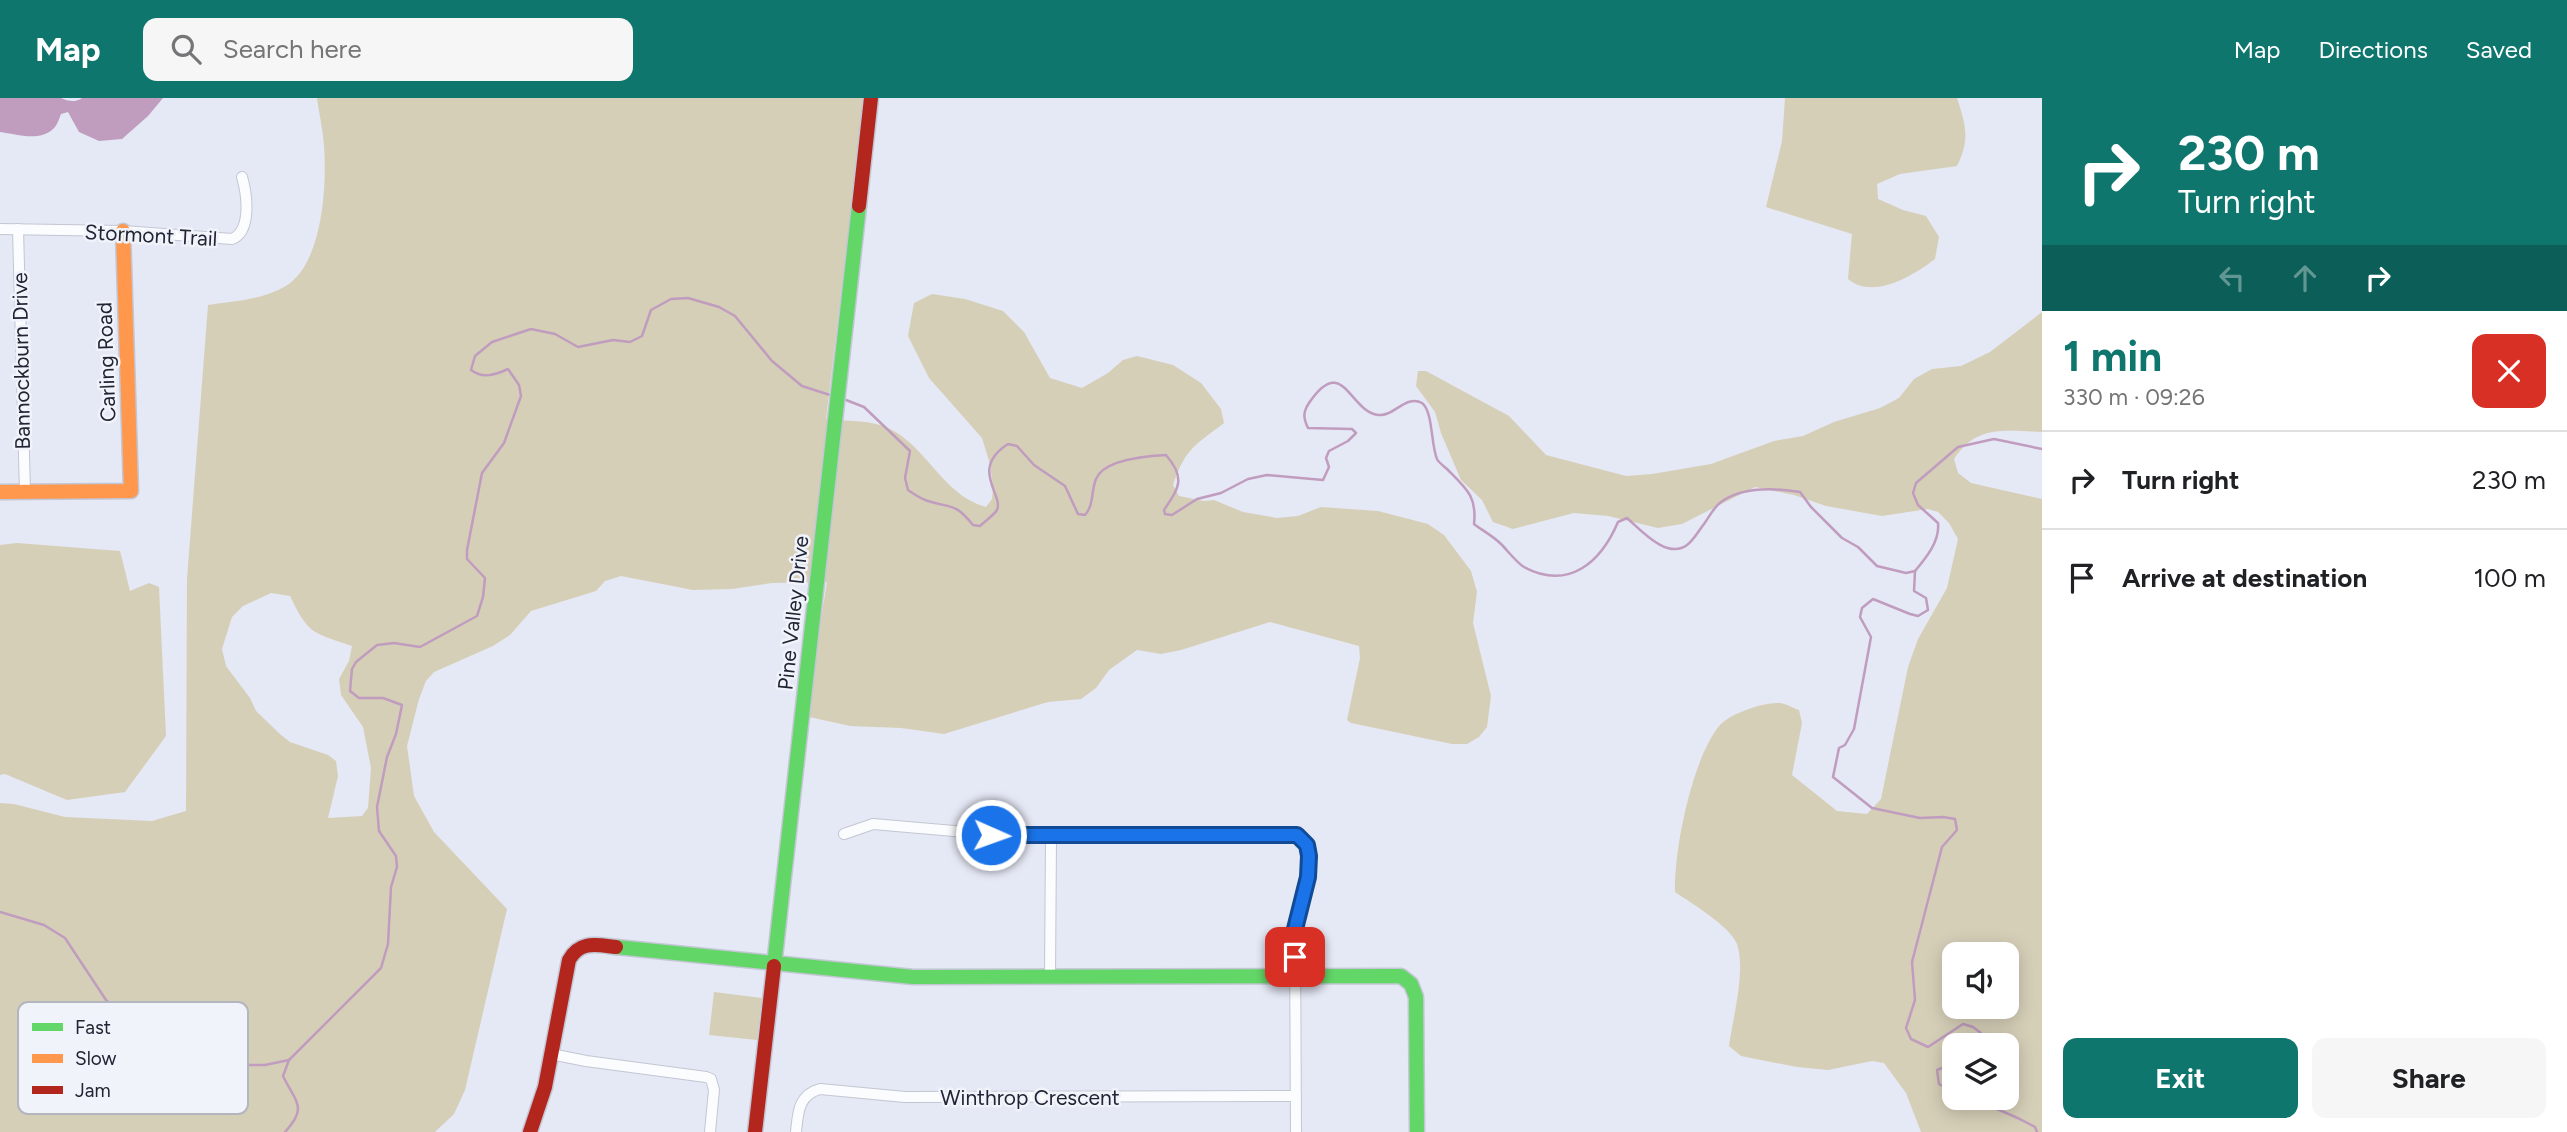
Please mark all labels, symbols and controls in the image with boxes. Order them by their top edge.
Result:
search box [143,18,633,81]
text: Map [35,30,101,69]
icon: search [167,30,205,68]
text: Search here [223,33,362,65]
text: Map [2234,35,2280,64]
text: Directions [2318,35,2428,64]
text: Saved [2466,35,2532,64]
text: 230 m [2178,123,2320,182]
icon: right [2063,126,2154,217]
text: Turn right [2178,183,2316,221]
street label: Stormont Trail [84,219,218,251]
icon: left [2213,259,2251,297]
icon: ahead [2286,259,2324,297]
icon: right [2359,259,2397,297]
street label: Bannockburn Drive [7,272,35,450]
street label: Carling Road [91,302,121,422]
text: 1 min [2063,331,2162,382]
button: close [2472,334,2546,408]
text: 330 m · 09:26 [2063,383,2205,411]
icon: right [2063,461,2101,499]
text: Turn right [2122,464,2239,496]
text: 230 m [2472,464,2546,496]
street label: Pine Valley Drive [772,535,814,691]
icon: arrive [2063,559,2101,597]
text: Arrive at destination [2122,562,2367,594]
text: 100 m [2473,562,2546,594]
position arrow [954,798,1028,872]
pin [1265,927,1325,987]
icon: arrive [1276,938,1314,976]
map controls [1942,942,2019,1110]
button: sound [1942,942,2019,1019]
legend [18,1002,248,1114]
text: Fast [75,1016,111,1039]
button: layers [1942,1033,2019,1110]
button: Exit [2063,1038,2298,1118]
button: Share [2312,1038,2546,1118]
text: Slow [75,1047,117,1070]
text: Jam [75,1079,111,1102]
street label: Winthrop Crescent [940,1085,1120,1110]

